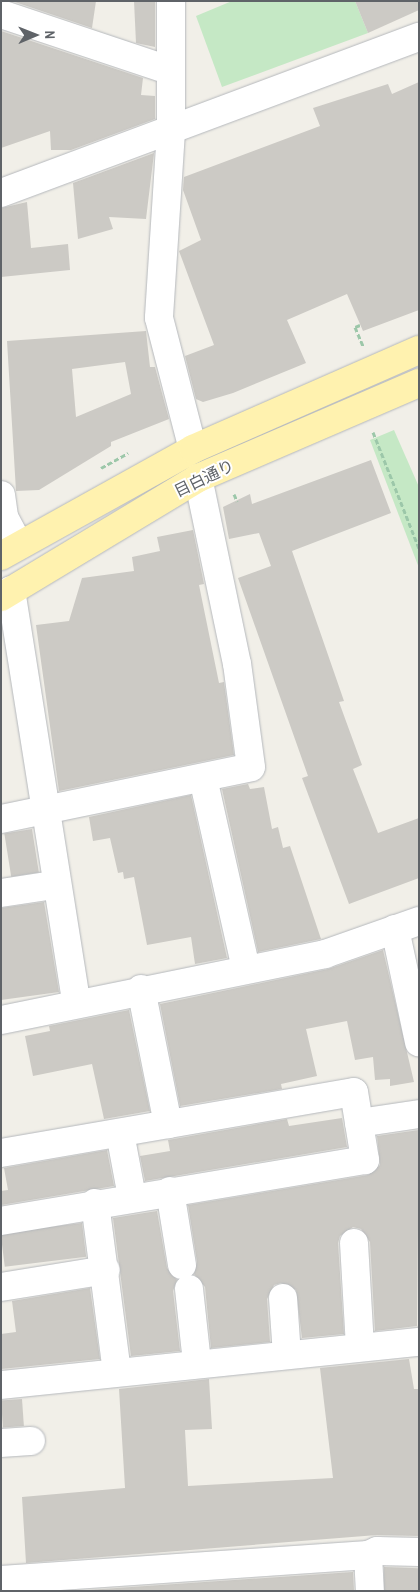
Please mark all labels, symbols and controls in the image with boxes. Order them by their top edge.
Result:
north arrow [10,10,60,60]
text: N [41,30,59,39]
street label: 目白通り [171,455,237,501]

